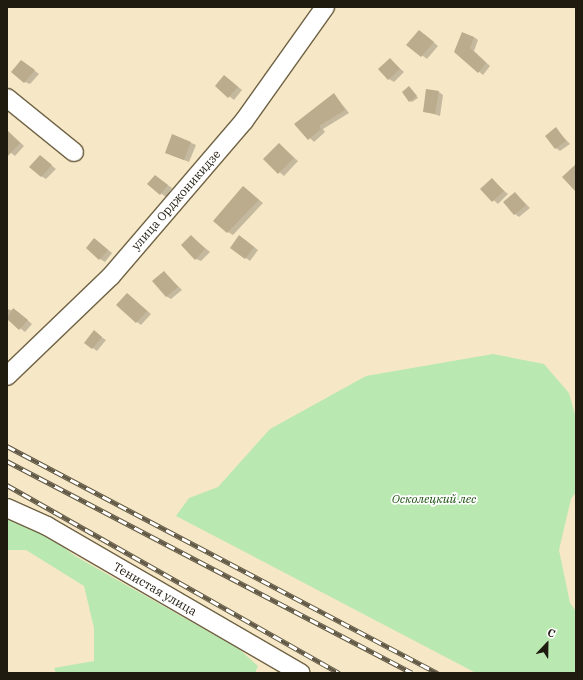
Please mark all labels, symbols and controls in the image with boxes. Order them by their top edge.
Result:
street label: улица Орджоникидзе [128,147,224,253]
park label: Осколецкий лес [392,492,476,506]
street label: Тенистая улица [111,559,199,619]
north arrow [527,624,567,664]
text: С [545,625,558,641]

